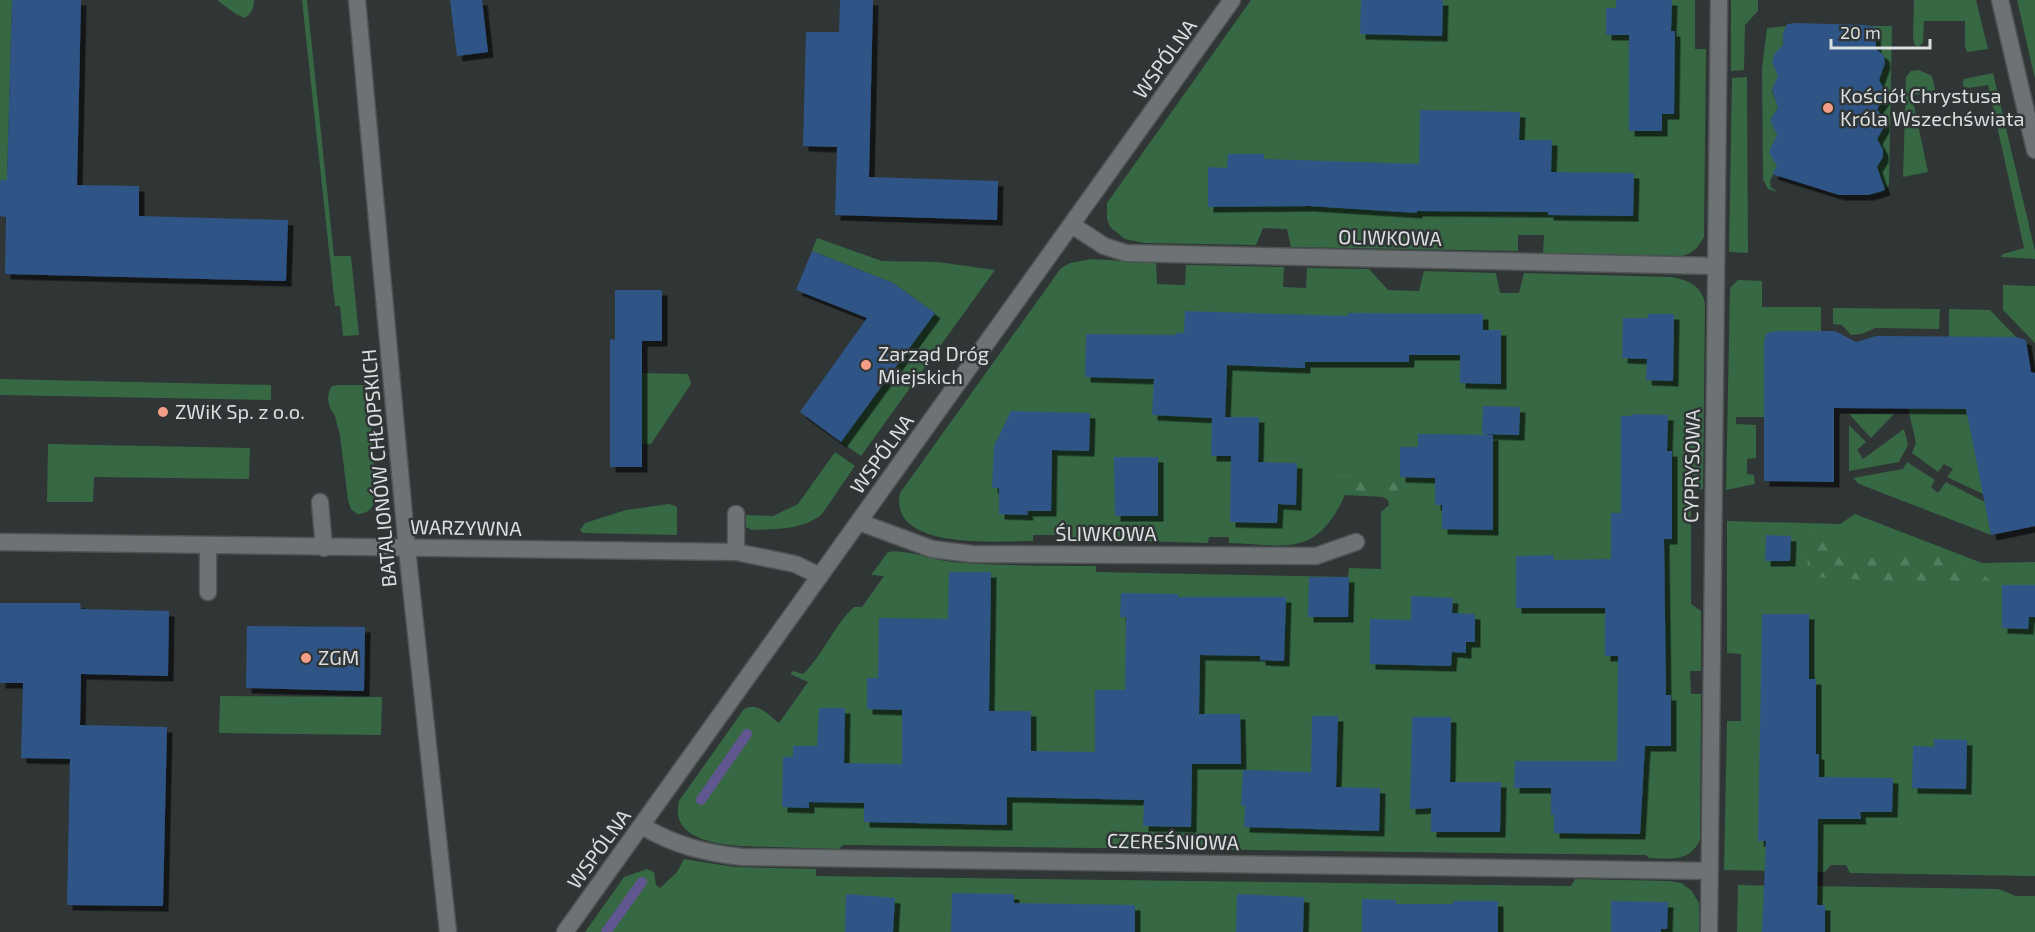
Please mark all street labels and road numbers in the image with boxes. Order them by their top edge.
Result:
street label: WSPÓLNA [1127,14,1201,103]
street label: OLIWKOWA [1338,224,1443,250]
street label: BATALIONÓW CHŁOPSKICH [356,348,400,588]
street label: CYPRYSOWA [1678,408,1704,523]
street label: WSPÓLNA [844,409,918,498]
street label: WARZYWNA [410,514,523,540]
street label: ŚLIWKOWA [1055,521,1157,545]
street label: WSPÓLNA [561,804,635,893]
street label: CZEREŚNIOWA [1107,828,1240,854]

